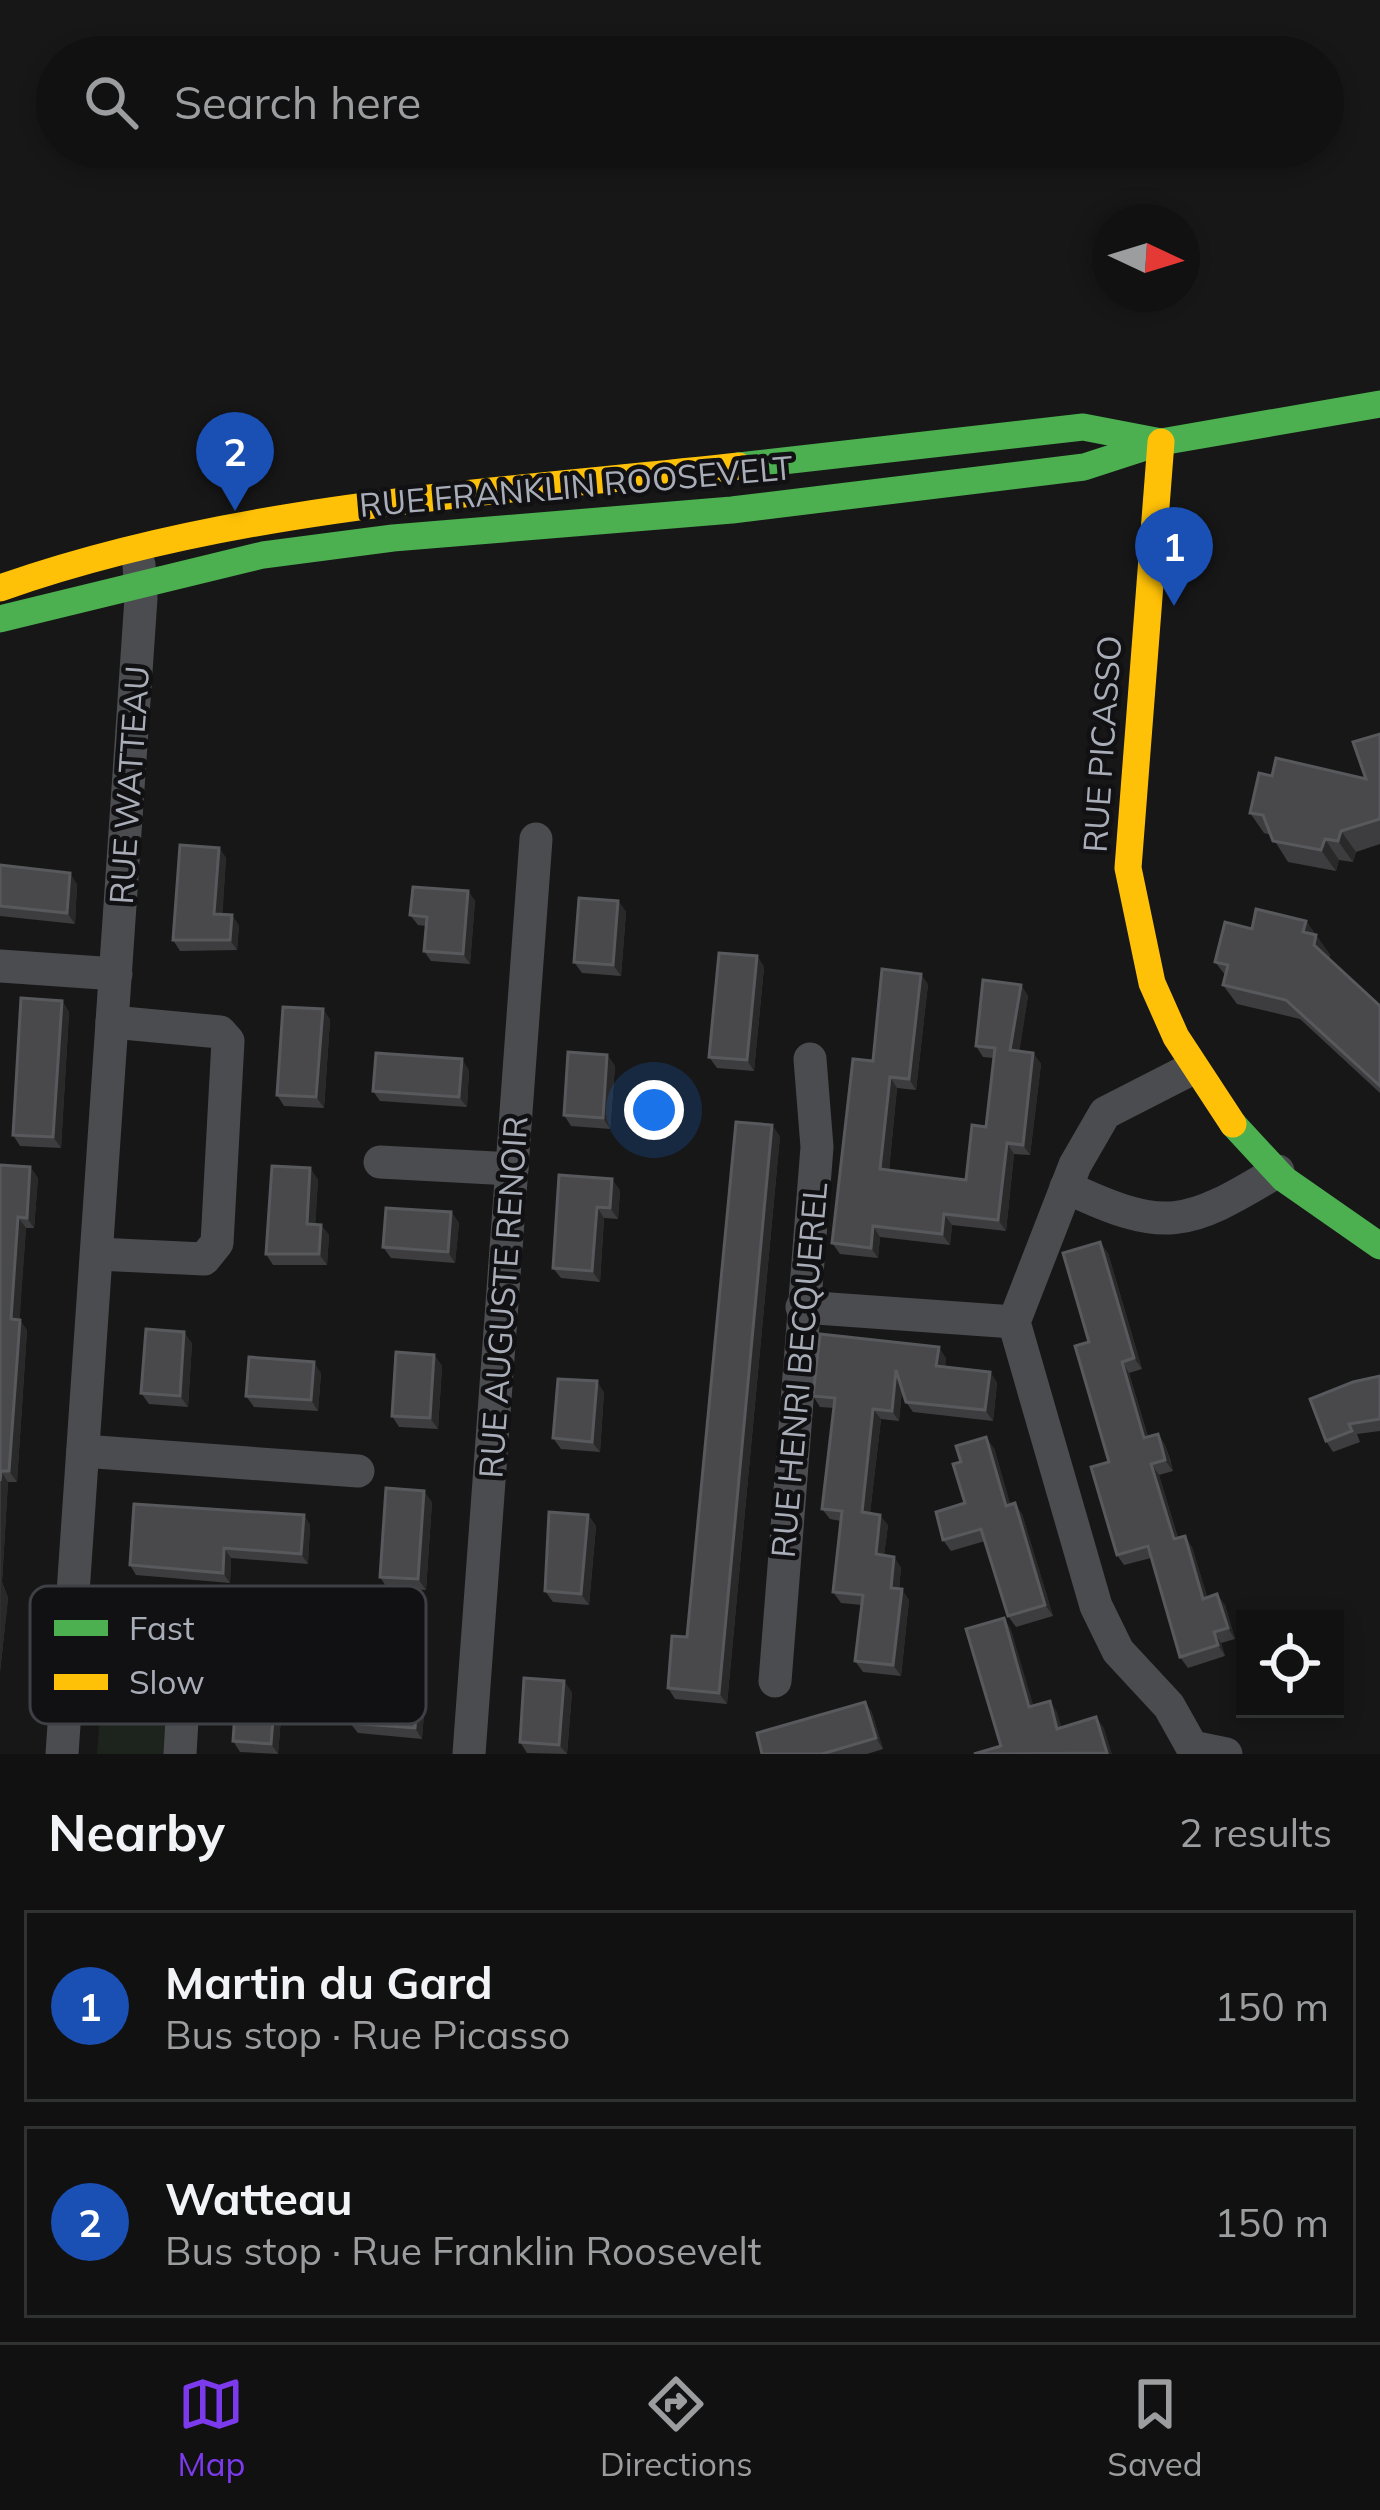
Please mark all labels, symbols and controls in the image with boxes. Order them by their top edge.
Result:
search box [36,36,1344,168]
icon: search [78,69,144,135]
text: Search here [174,74,421,130]
north arrow [1092,204,1200,312]
pin: 2 [196,412,274,511]
street label: RUE FRANKLIN ROOSEVELT [357,446,795,525]
pin: 1 [1135,507,1213,606]
street label: RUE PICASSO [1073,634,1130,854]
street label: RUE WATTEAU [100,664,157,906]
your location [624,1080,684,1140]
street label: RUE AUGUSTE RENOIR [469,1114,536,1480]
street label: RUE HENRI BECQUEREL [762,1180,835,1560]
legend [30,1586,426,1724]
text: Fast [129,1607,194,1648]
map controls [1236,1610,1344,1718]
button: locate [1236,1610,1344,1718]
text: Slow [129,1661,205,1702]
text: Nearby [48,1800,225,1864]
text: 2 results [1179,1808,1332,1857]
text: Martin du Gard [165,1954,493,2010]
text: 1 [78,1982,102,2031]
text: 150 m [1214,1982,1329,2031]
text: Bus stop · Rue Picasso [165,2010,570,2059]
text: Watteau [165,2170,353,2226]
text: 2 [78,2198,102,2247]
text: 150 m [1214,2198,1329,2247]
text: Bus stop · Rue Franklin Roosevelt [165,2226,761,2275]
tab: Map [177,2371,245,2484]
tab: Directions [600,2371,753,2484]
tab: Saved [1107,2371,1203,2484]

